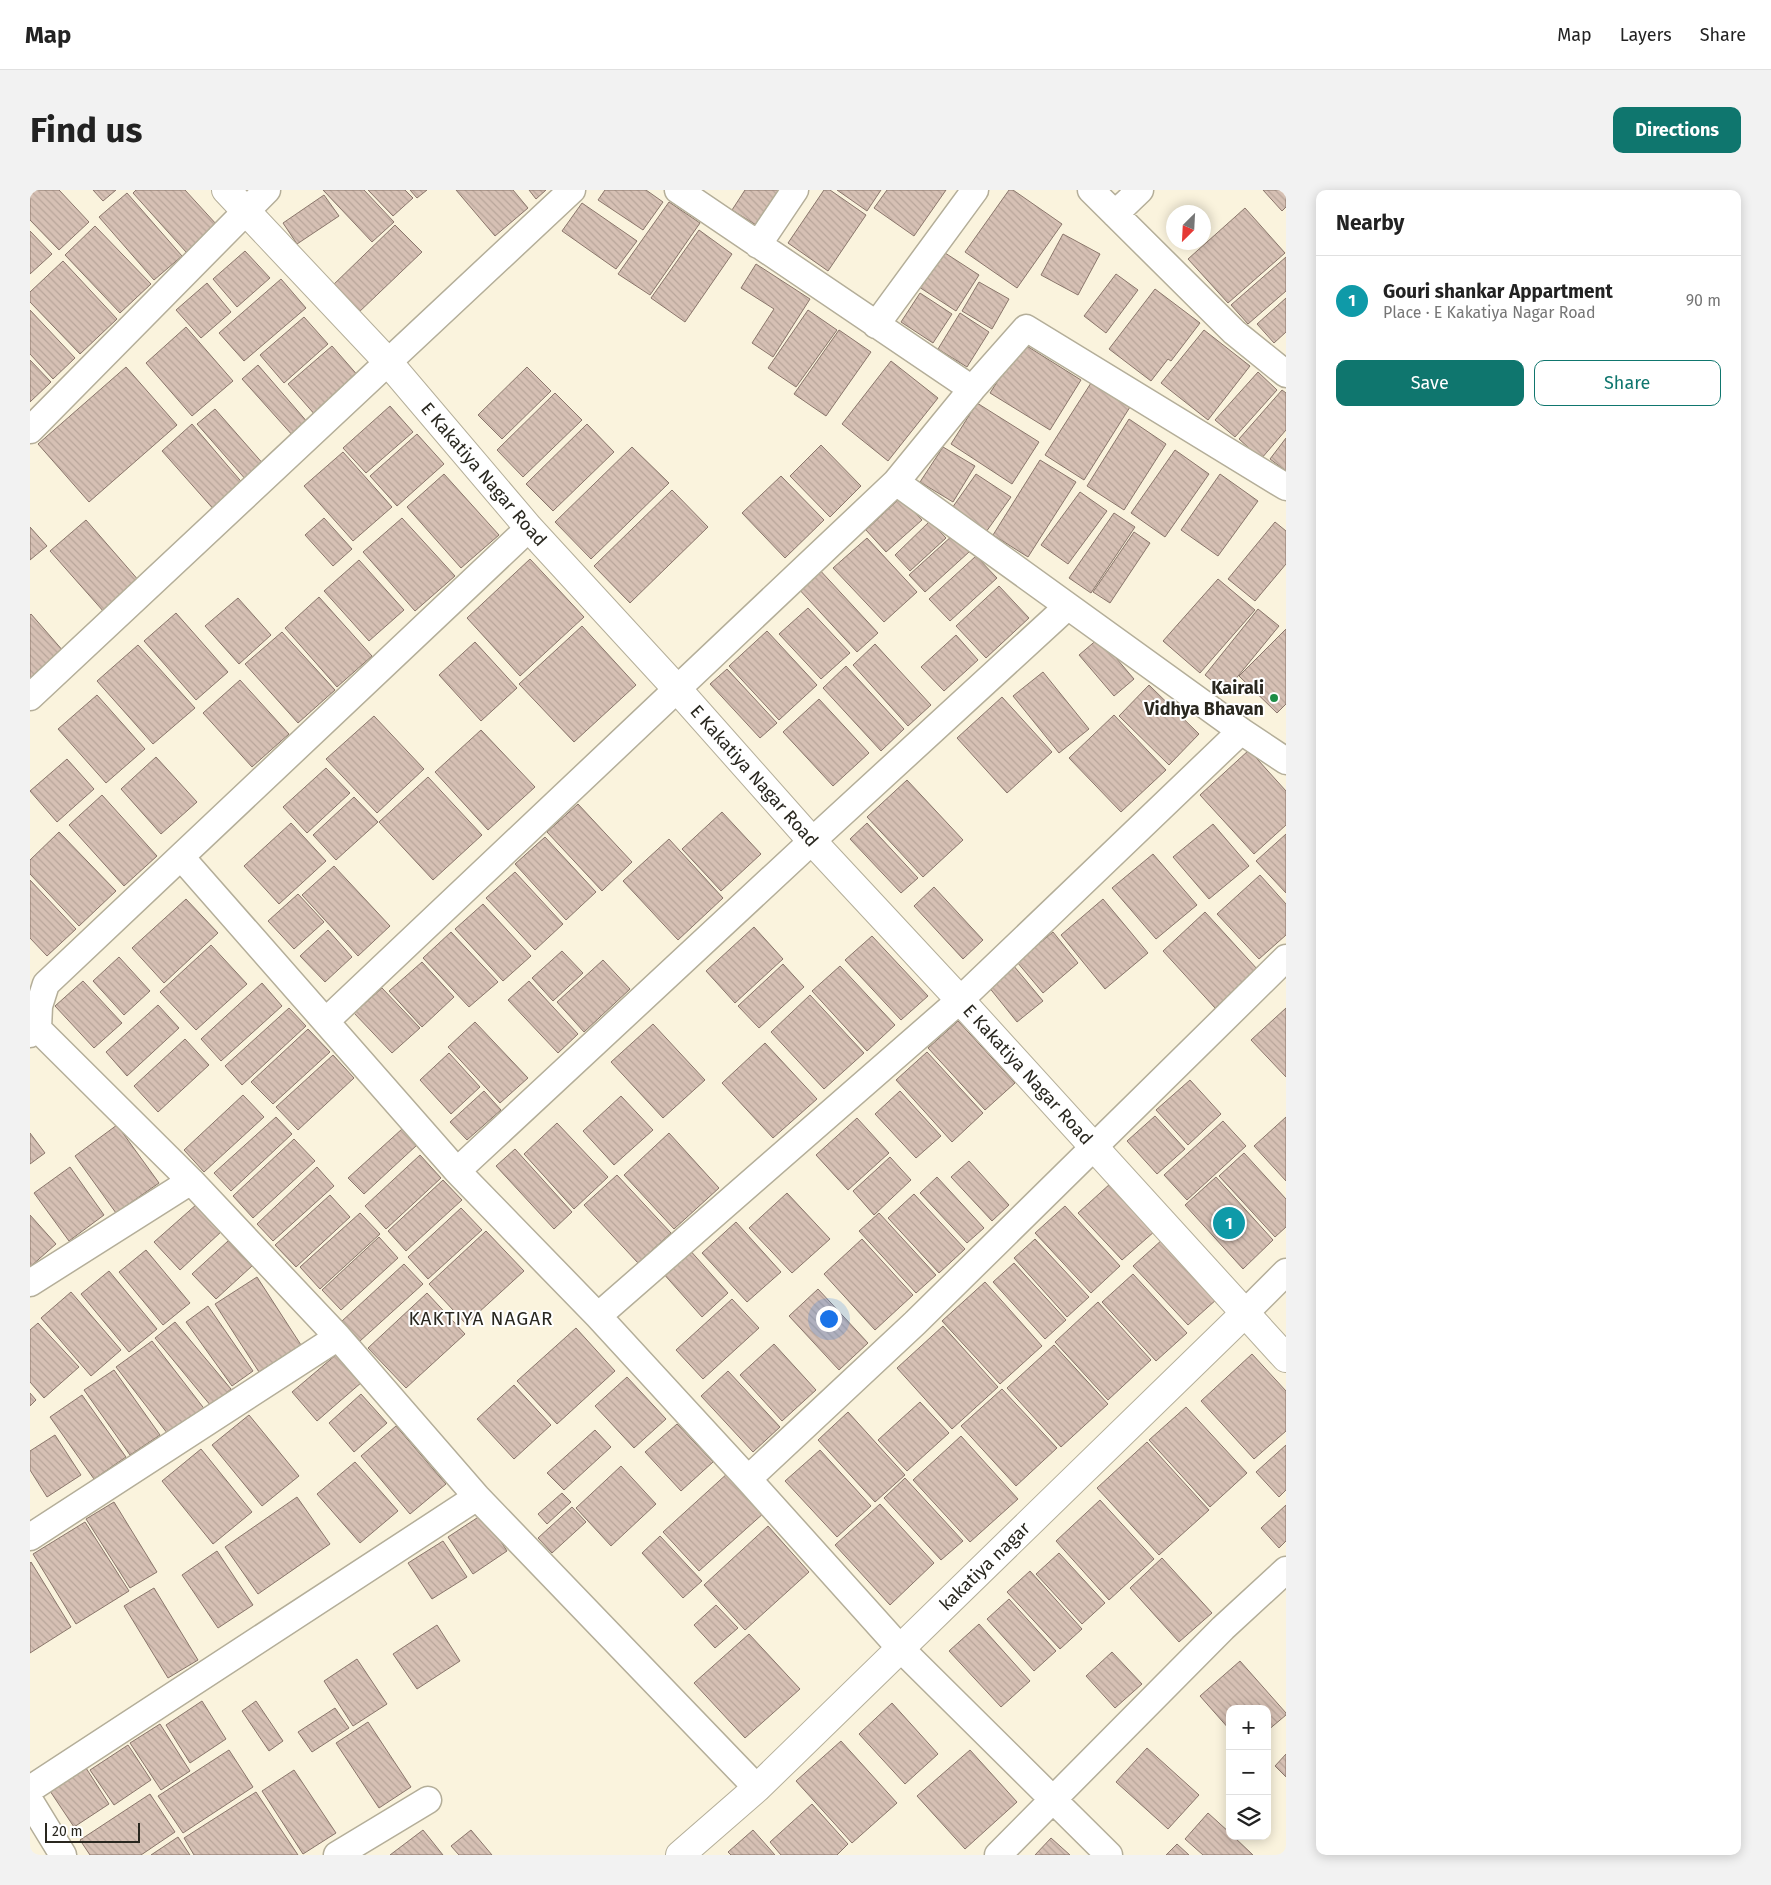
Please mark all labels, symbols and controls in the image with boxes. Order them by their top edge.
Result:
text: Map [25,21,71,49]
text: Map [1557,24,1592,46]
text: Layers [1620,24,1672,46]
text: Share [1700,24,1746,46]
button: Directions [1613,107,1741,153]
text: Find us [30,109,142,151]
north arrow [1166,205,1211,250]
text: Nearby [1336,210,1404,236]
text: Gouri shankar Appartment [1383,280,1613,303]
text: 1 [1348,291,1356,310]
text: 90 m [1686,291,1721,310]
text: Place · E Kakatiya Nagar Road [1383,303,1596,322]
button: Save [1336,360,1524,406]
button: Share [1534,360,1721,406]
street label: E Kakatiya Nagar Road [416,398,551,551]
place label: Kairali Vidhya Bhavan [1143,677,1264,720]
marker: Kairali Vidhya Bhavan [1268,692,1280,704]
street label: E Kakatiya Nagar Road [686,700,823,851]
street label: E Kakatiya Nagar Road [958,1000,1097,1149]
pin: 1 [1213,1204,1245,1242]
your location [816,1306,842,1332]
district label: KAKTIYA NAGAR [408,1307,554,1330]
street label: kakatiya nagar [935,1517,1035,1615]
map controls [1226,1705,1271,1840]
button: + [1226,1705,1271,1750]
button: − [1226,1750,1271,1795]
button: layers [1226,1795,1271,1840]
scale bar [45,1820,140,1843]
text: 20 m [52,1823,82,1840]

